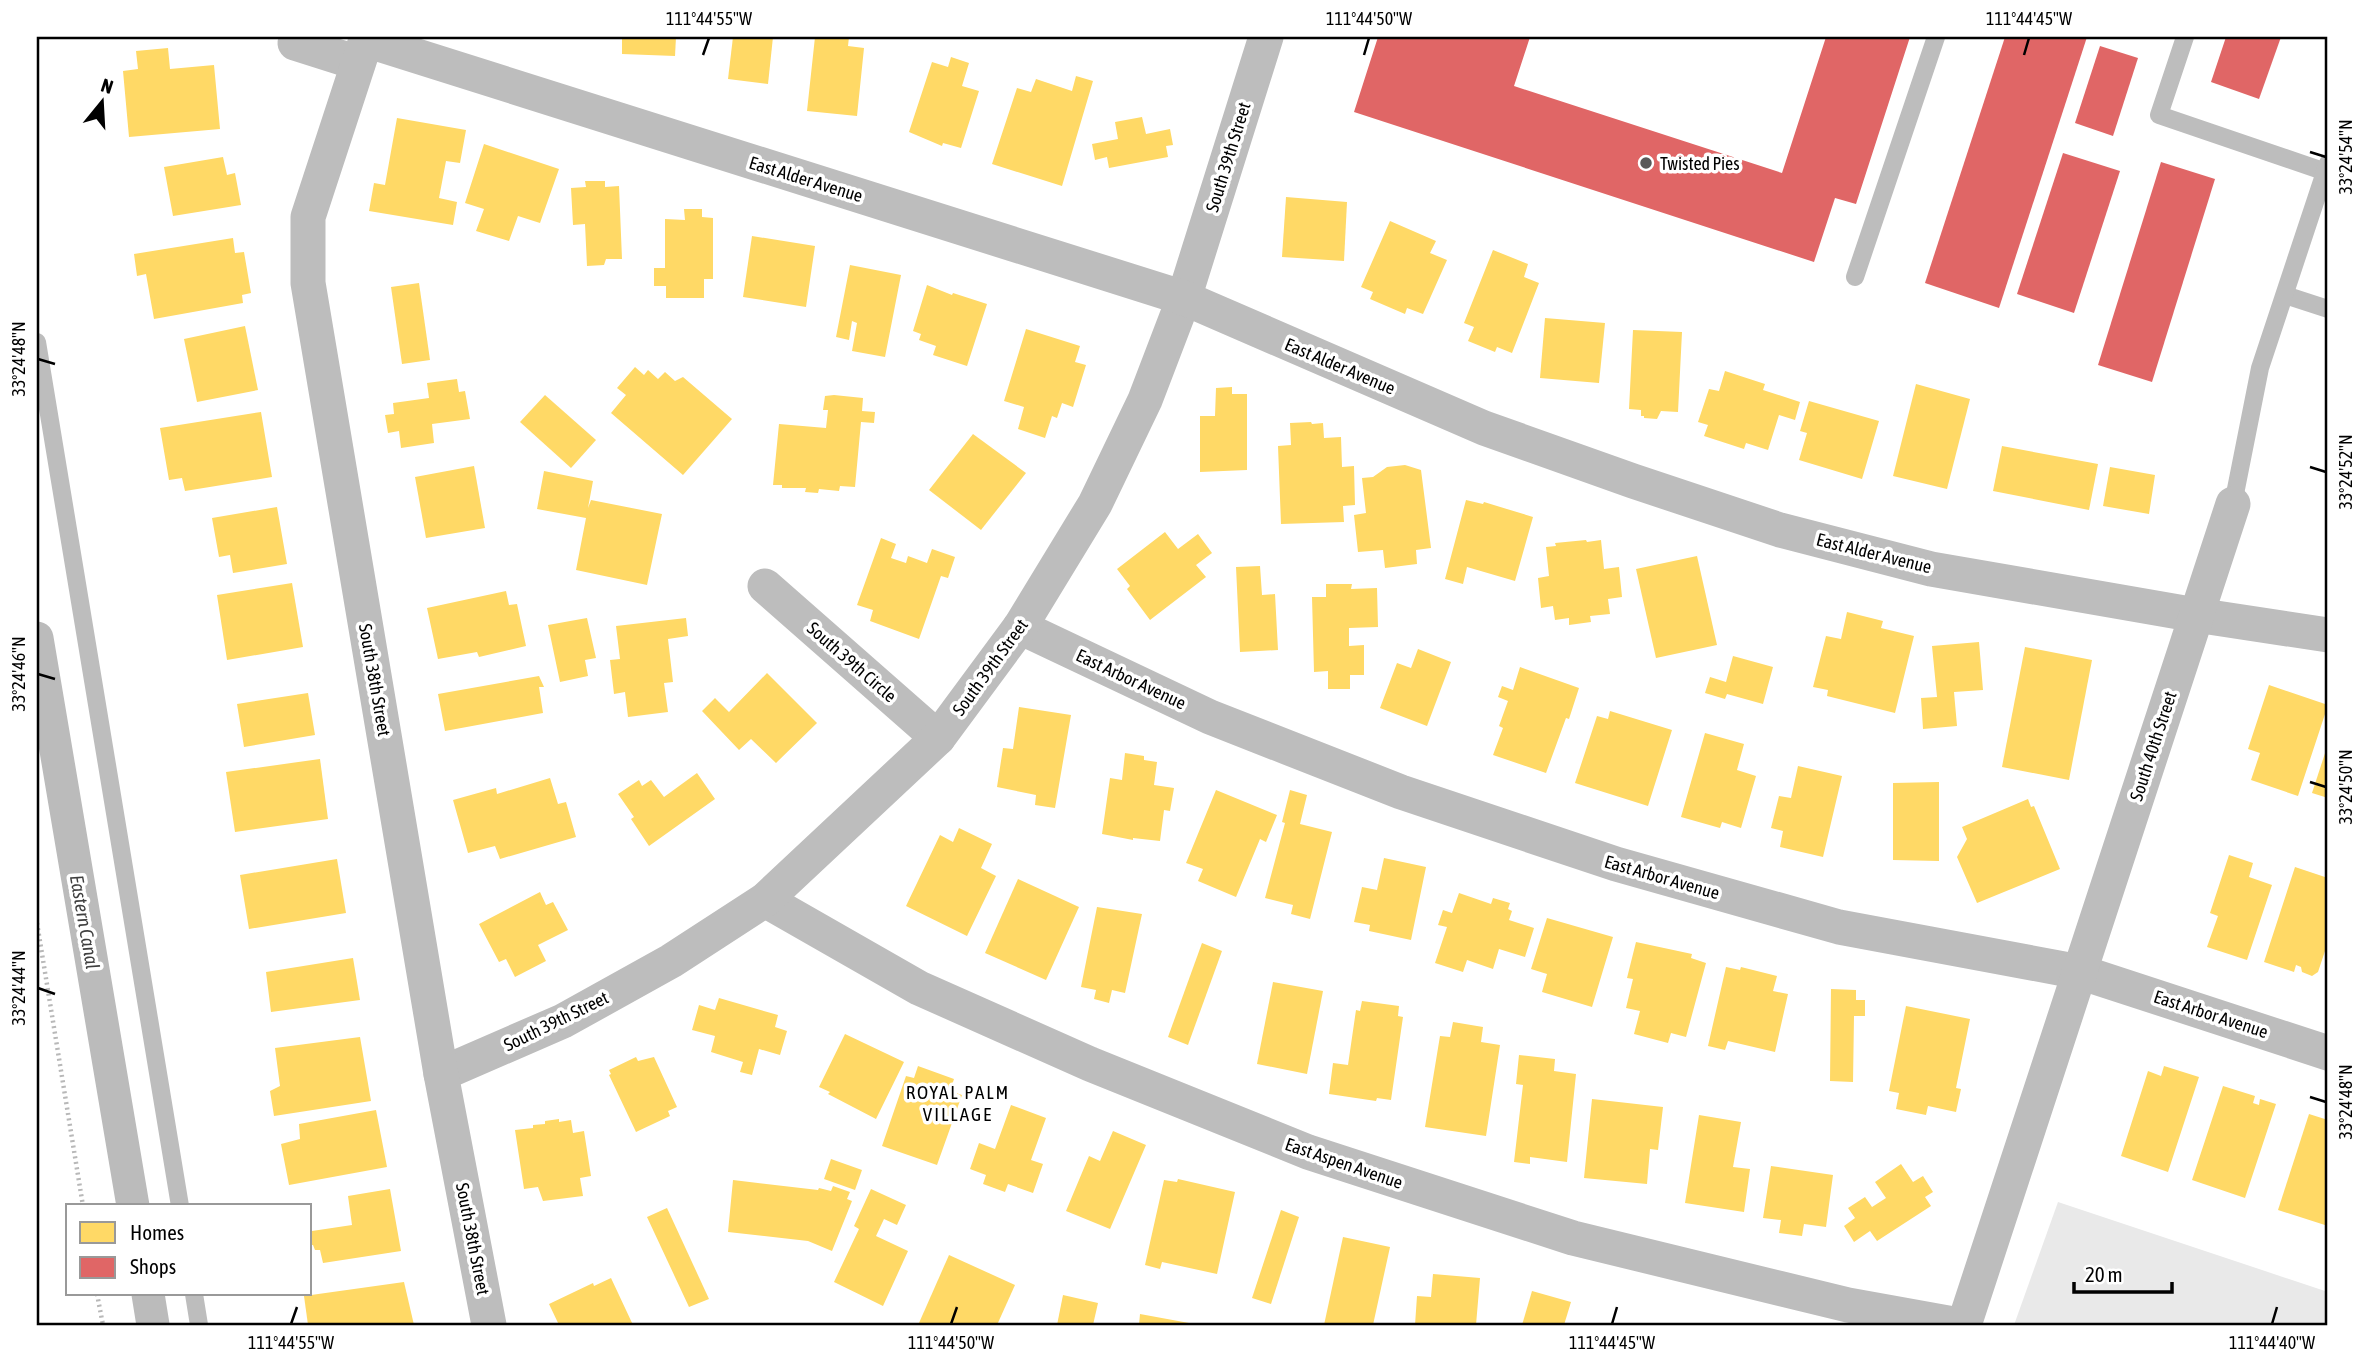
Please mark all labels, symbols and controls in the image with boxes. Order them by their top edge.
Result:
text: 111°44'55"W [666,8,752,29]
text: 111°44'50"W [1326,8,1412,29]
text: 111°44'45"W [1986,8,2072,29]
north arrow [66,66,136,136]
text: N [99,74,116,98]
street label: South 39th Street [1201,99,1255,215]
text: 33°24'54"N [2335,119,2356,195]
street label: East Alder Avenue [747,152,865,206]
place label: Twisted Pies [1660,153,1740,174]
marker: Twisted Pies [1638,155,1654,171]
text: 33°24'48"N [8,321,29,397]
street label: East Alder Avenue [1282,333,1398,399]
text: 33°24'52"N [2335,434,2356,510]
street label: East Alder Avenue [1814,529,1934,577]
street label: South 39th Street [948,615,1032,719]
street label: South 39th Circle [803,618,901,706]
street label: South 38th Street [355,622,395,738]
text: 33°24'46"N [8,636,29,712]
street label: East Arbor Avenue [1073,644,1189,714]
street label: South 40th Street [2125,689,2181,803]
text: 33°24'50"N [2335,749,2356,825]
street label: East Arbor Avenue [1602,851,1722,903]
water label: Eastern Canal [66,873,104,971]
text: 33°24'44"N [8,950,29,1026]
street label: East Arbor Avenue [2151,986,2271,1042]
street label: South 39th Street [500,987,612,1055]
text: 33°24'48"N [2335,1064,2356,1140]
district label: ROYAL PALM VILLAGE [906,1081,1010,1125]
street label: East Aspen Avenue [1282,1133,1406,1193]
street label: South 38th Street [452,1181,494,1297]
legend [66,1204,312,1296]
text: Homes [130,1220,184,1244]
scale bar [2074,1250,2172,1294]
text: Shops [130,1254,176,1278]
text: 20 m [2085,1262,2123,1286]
text: 111°44'55"W [248,1332,334,1353]
text: 111°44'50"W [908,1332,994,1353]
text: 111°44'45"W [1569,1332,1655,1353]
text: 111°44'40"W [2229,1332,2315,1353]

